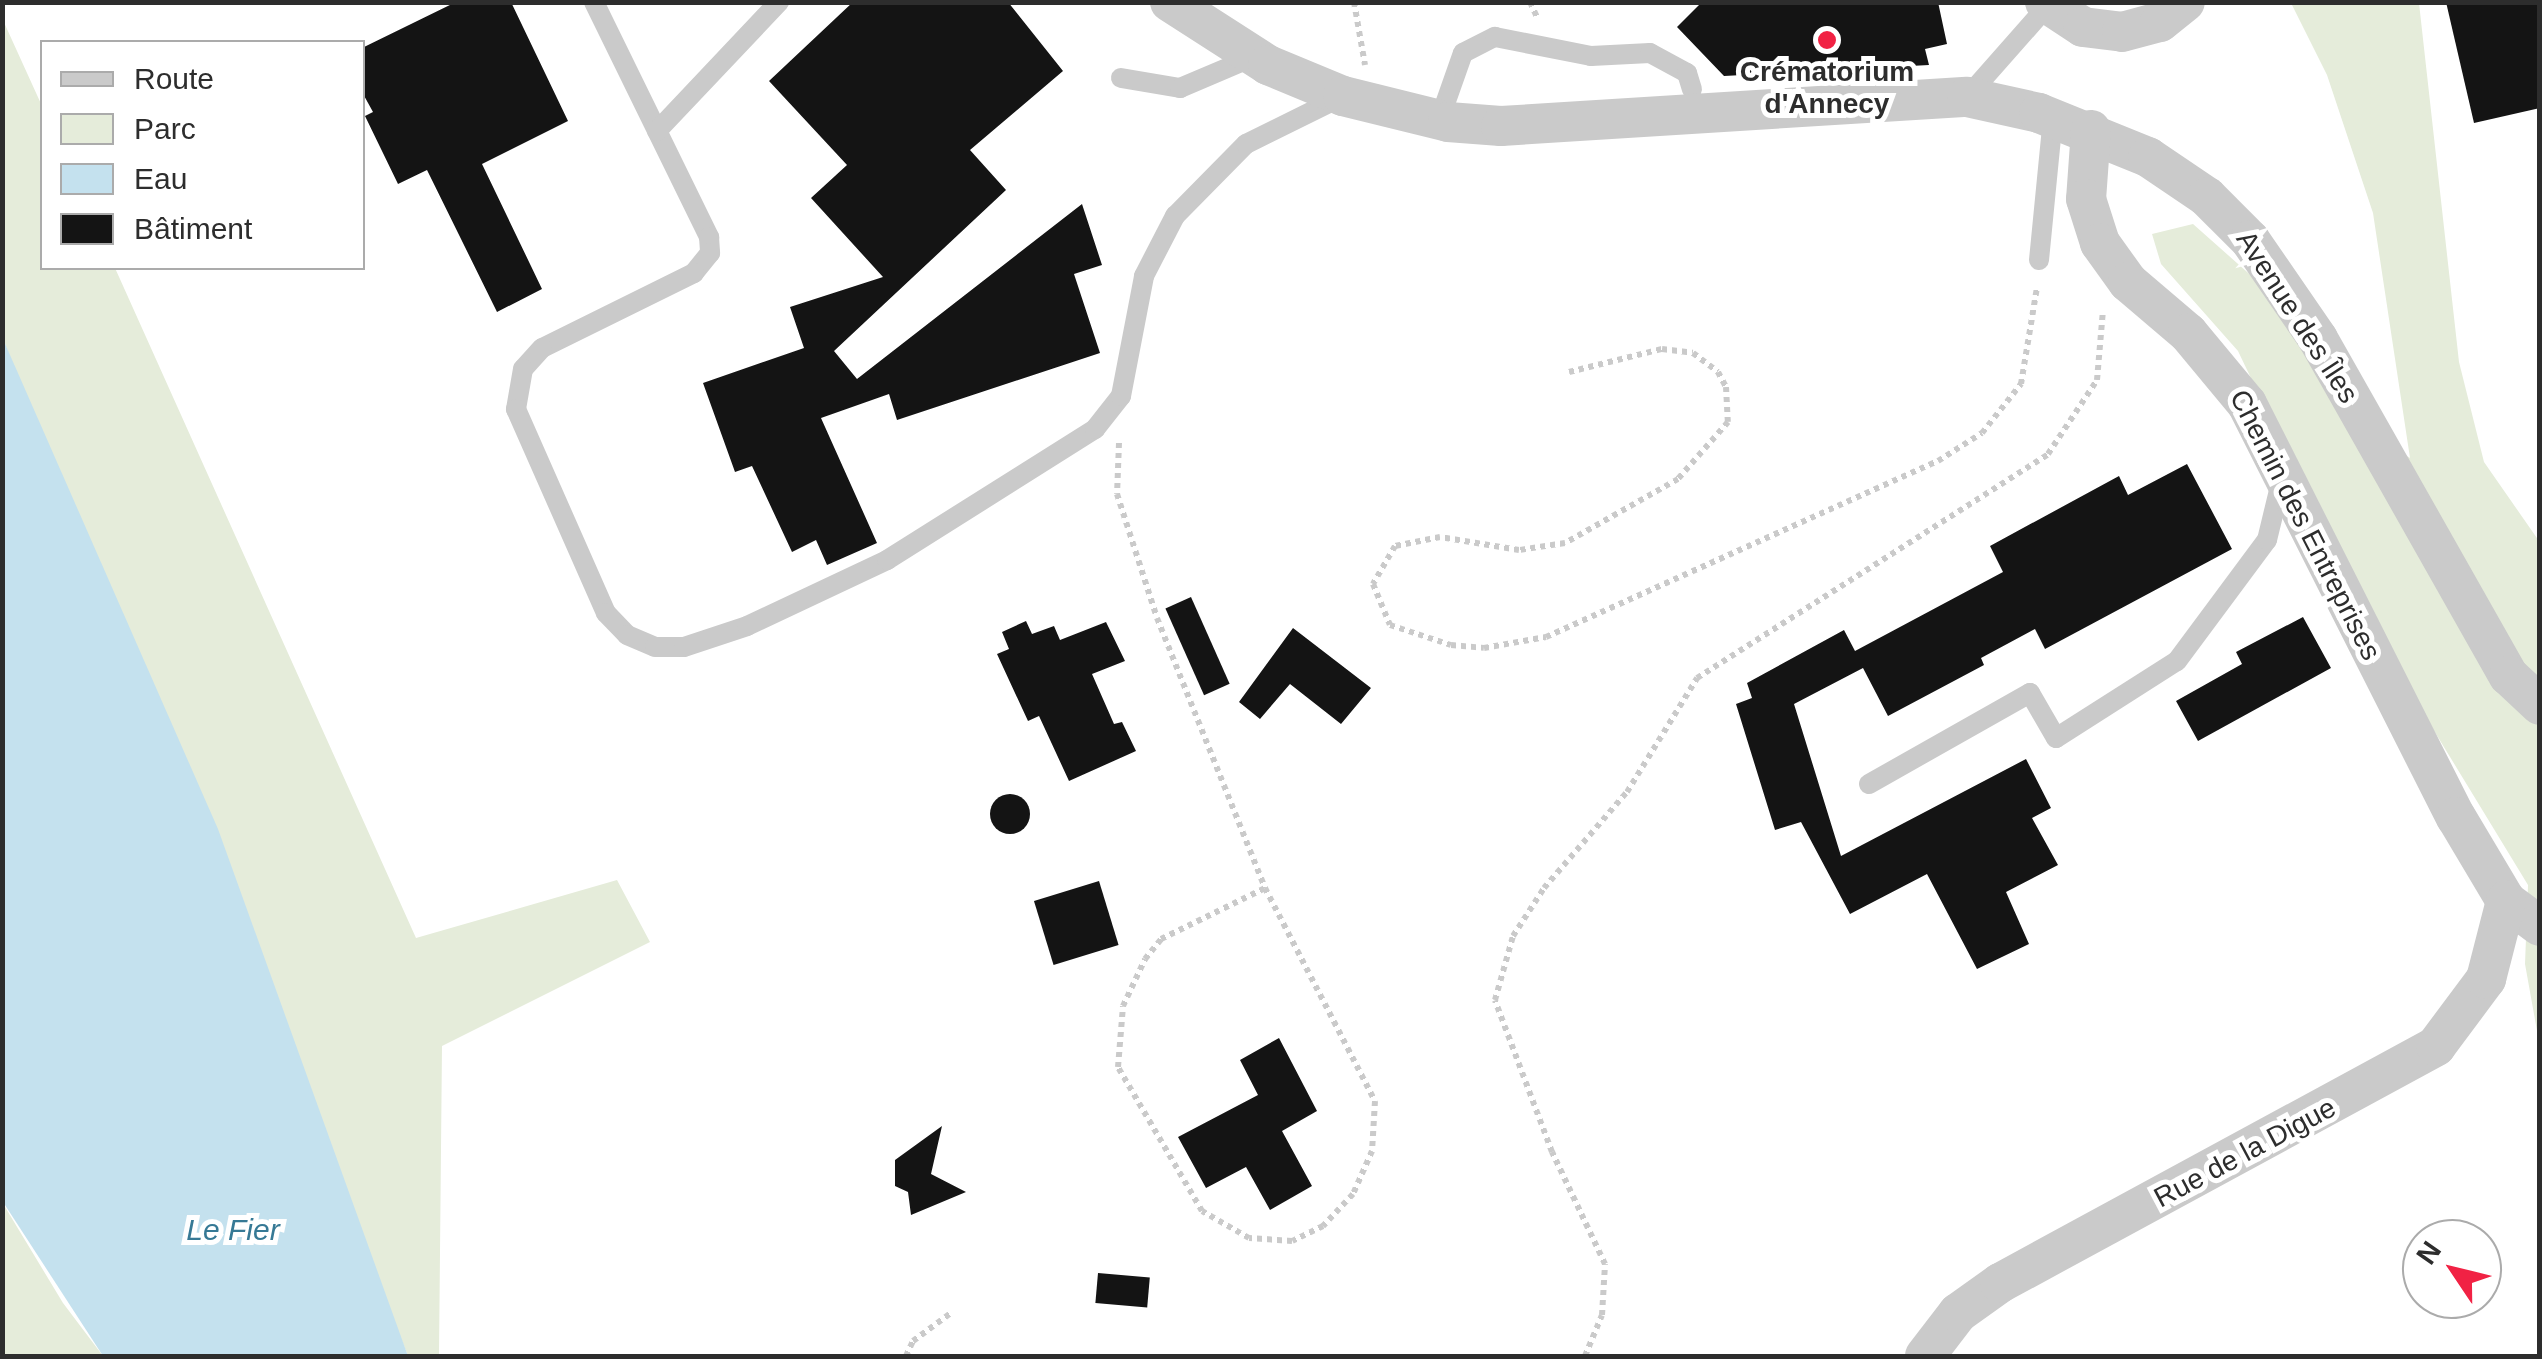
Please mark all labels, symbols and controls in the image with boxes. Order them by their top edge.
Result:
marker: Crématorium d'Annecy [1816,29,1838,51]
legend [40,40,365,270]
place label: Crématorium d'Annecy [1740,55,1914,121]
text: Route [134,62,214,95]
text: Parc [134,112,196,145]
text: Eau [134,162,187,195]
text: Bâtiment [134,212,252,245]
street label: Avenue des Îles [2229,225,2365,409]
street label: Chemin des Entreprises [2222,384,2388,666]
street label: Rue de la Digue [2148,1091,2342,1215]
water label: Le Fier [186,1212,280,1248]
north arrow [2402,1219,2502,1319]
text: N [2410,1235,2447,1270]

